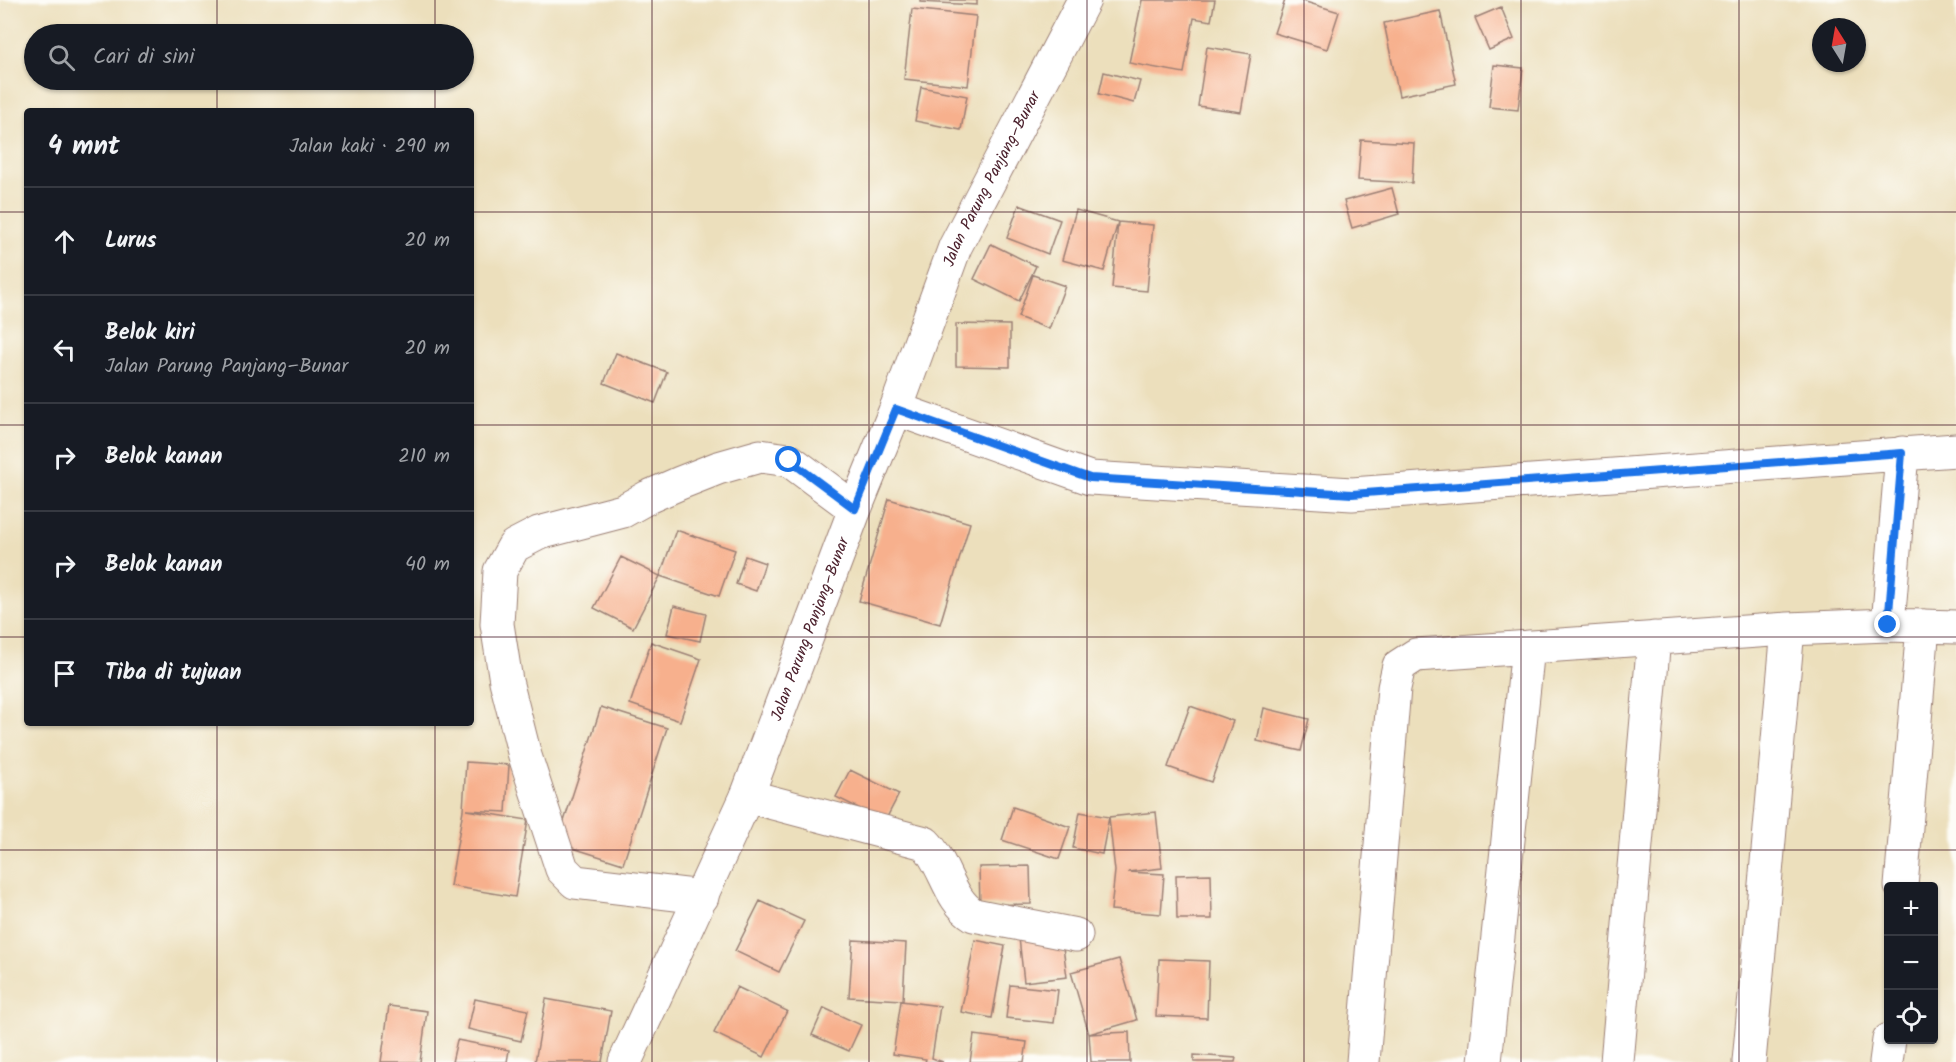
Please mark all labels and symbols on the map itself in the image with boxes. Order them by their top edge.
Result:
north arrow [1812,18,1866,72]
street label: Jalan Parung Panjang–Bunar [936,85,1048,270]
route start [775,446,801,472]
street label: Jalan Parung Panjang–Bunar [764,532,856,725]
route end [1874,611,1900,637]

